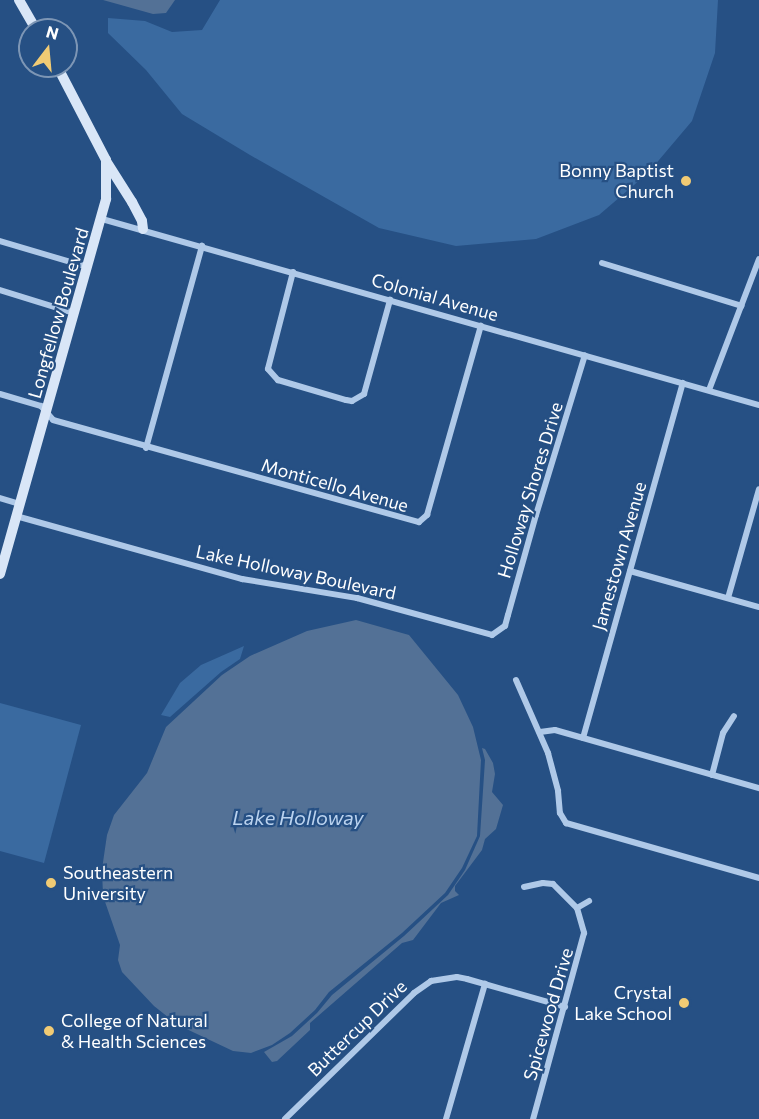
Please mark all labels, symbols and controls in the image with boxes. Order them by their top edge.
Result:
north arrow [18,18,78,78]
text: N [44,21,61,43]
place label: Bonny Baptist Church [559,160,674,202]
marker: Bonny Baptist Church [679,174,693,188]
street label: Longfellow Boulevard [23,225,93,401]
street label: Colonial Avenue [369,269,501,325]
street label: Holloway Shores Drive [493,399,567,581]
street label: Monticello Avenue [259,454,411,516]
street label: Jamestown Avenue [587,479,651,633]
street label: Lake Holloway Boulevard [194,540,398,604]
water label: Lake Holloway [232,805,364,829]
place label: Southeastern University [63,862,173,904]
marker: Southeastern University [44,876,58,890]
street label: Spicewood Drive [519,945,577,1083]
street label: Buttercup Drive [303,975,411,1081]
place label: Crystal Lake School [574,982,672,1024]
marker: Crystal Lake School [677,996,691,1010]
place label: College of Natural & Health Sciences [61,1010,208,1052]
marker: College of Natural & Health Sciences [42,1024,56,1038]

